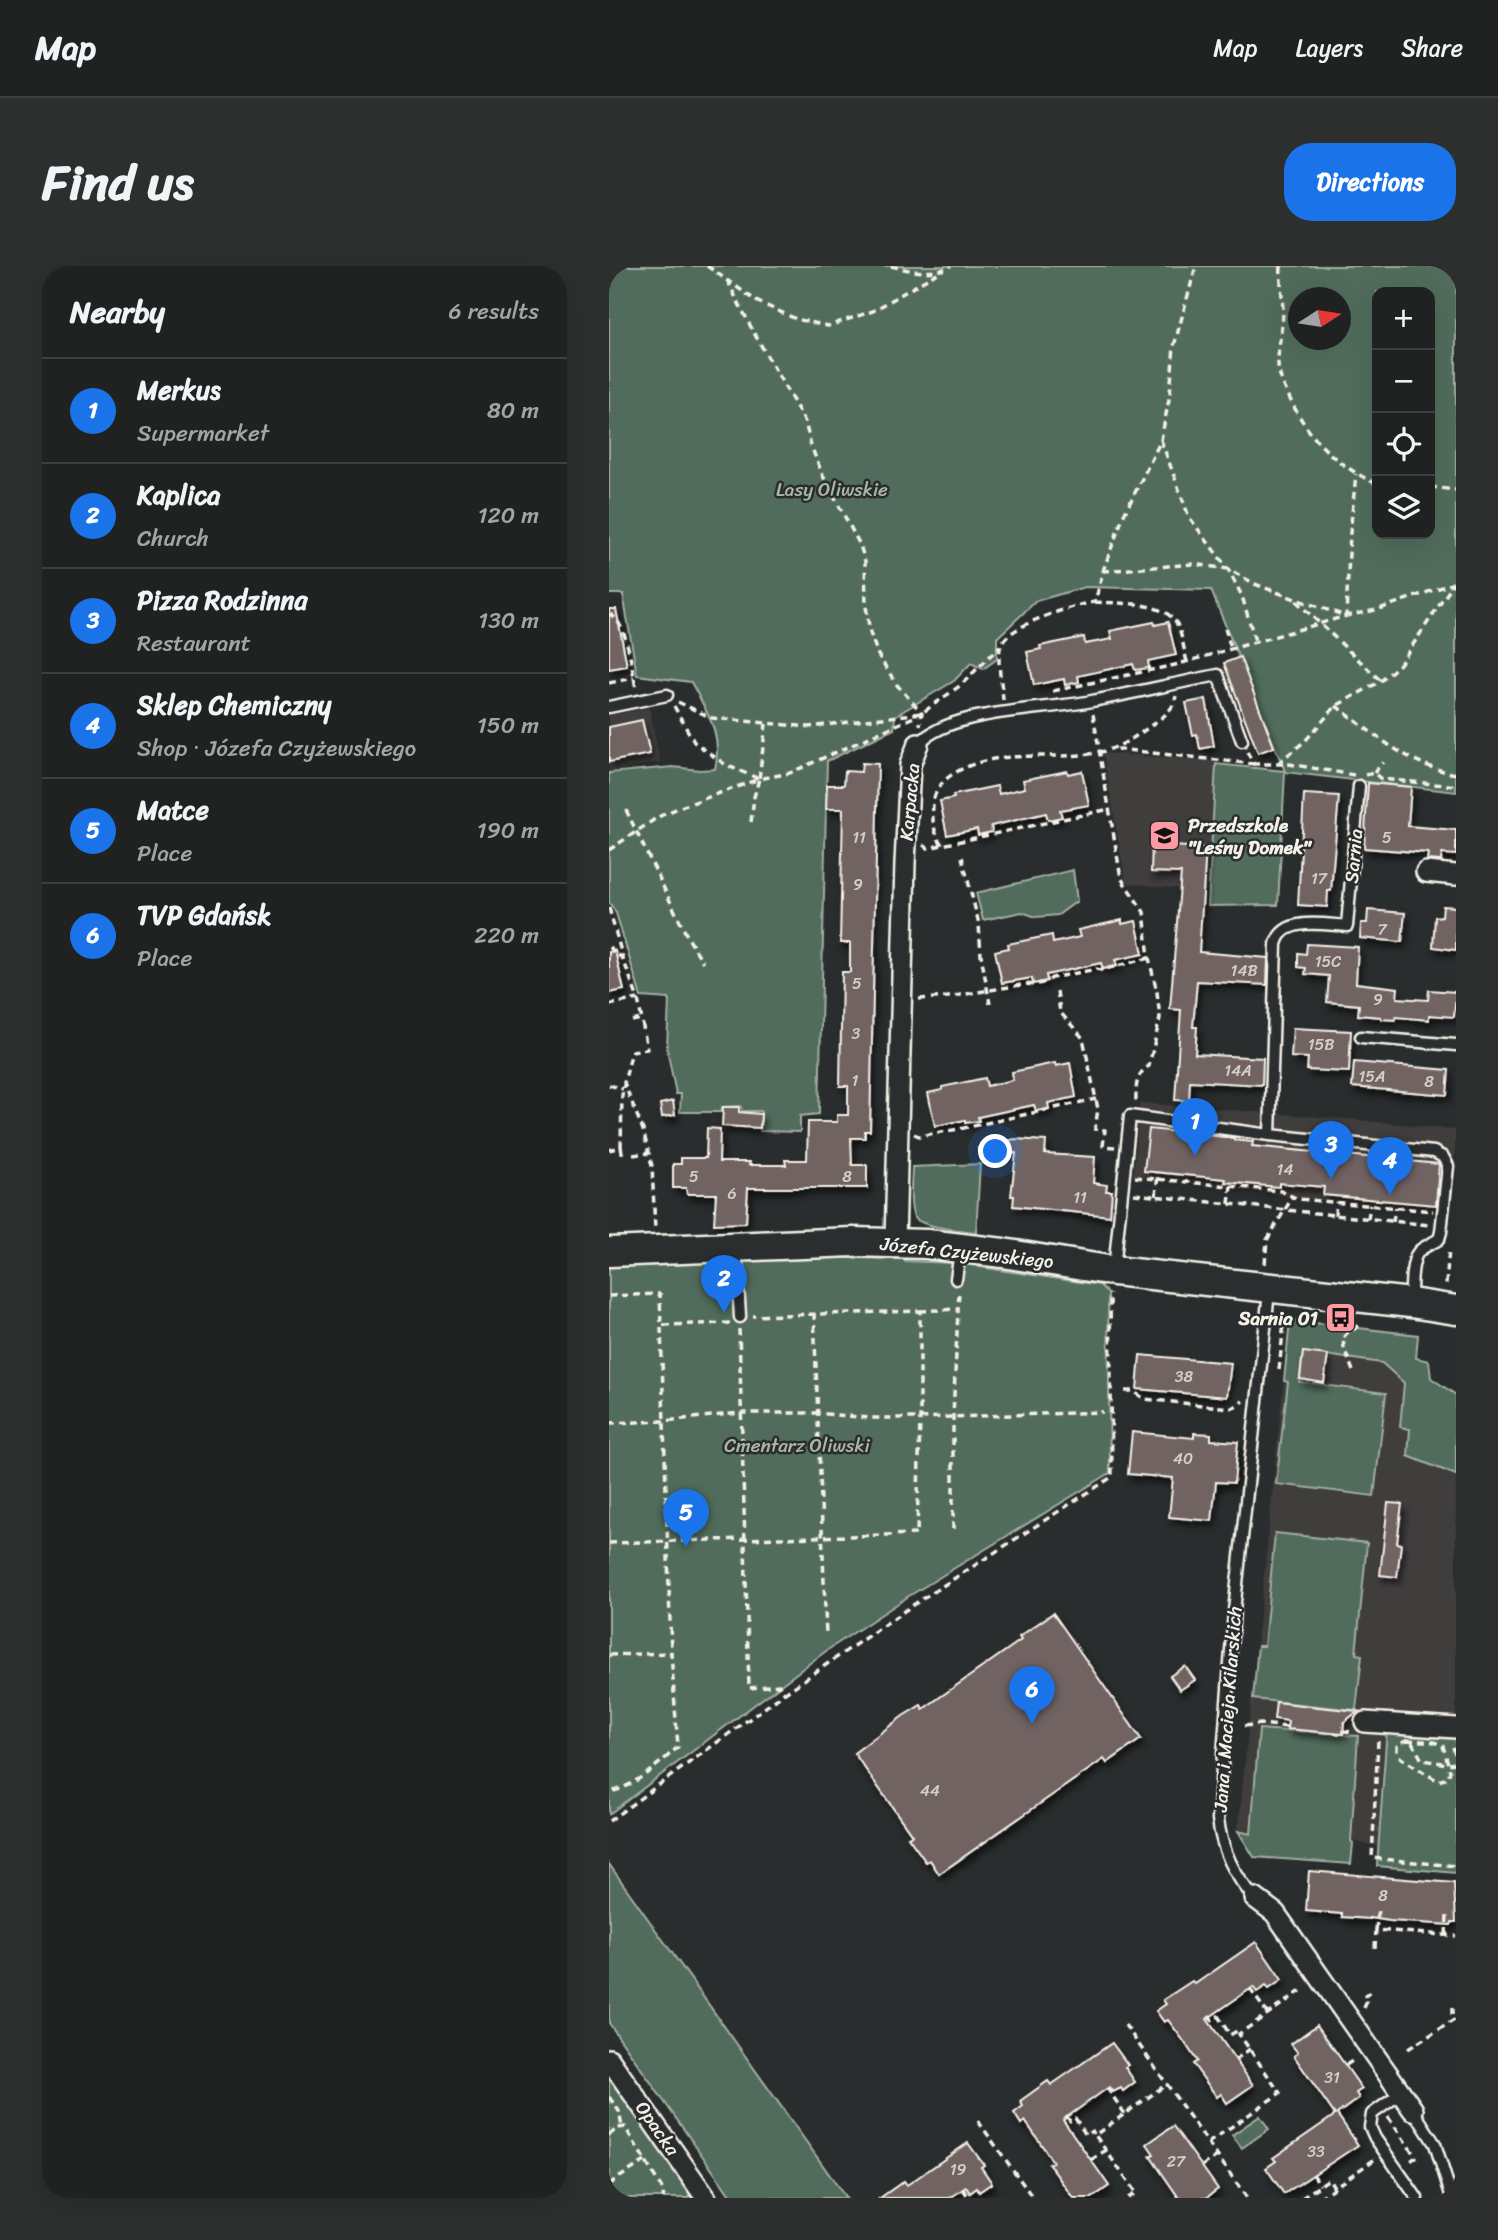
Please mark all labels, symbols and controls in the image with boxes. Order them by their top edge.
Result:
text: Map [35,19,96,77]
text: Map [1213,27,1258,69]
text: Layers [1296,27,1363,69]
text: Share [1401,27,1463,69]
text: Find us [42,139,194,226]
button: Directions [1284,143,1456,221]
text: Nearby [70,285,165,339]
north arrow [1288,287,1351,350]
map controls [1372,287,1435,539]
button: + [1372,287,1435,350]
text: 6 results [449,291,539,332]
button: − [1372,350,1435,413]
text: Merkus [137,367,221,413]
text: 1 [88,390,98,431]
text: 80 m [487,390,539,431]
text: Supermarket [137,413,269,454]
button: locate [1372,413,1435,476]
text: Kaplica [137,472,220,518]
park label: Lasy Oliwskie [776,473,888,506]
button: layers [1372,476,1435,539]
text: 2 [86,495,100,536]
text: 120 m [478,495,539,536]
text: Church [137,518,209,559]
text: Pizza Rodzinna [137,577,308,623]
text: 3 [87,600,99,641]
text: 130 m [478,600,539,641]
text: Restaurant [137,623,251,664]
text: Sklep Chemiczny [137,682,331,728]
text: 4 [86,705,100,746]
text: 150 m [477,705,539,746]
text: Shop · Józefa Czyżewskiego [137,728,416,769]
street label: Karpacka [890,762,929,842]
text: Matce [137,787,209,833]
place label: Przedszkole "Leśny Domek" [1188,809,1313,864]
text: 5 [86,810,100,851]
text: 190 m [477,810,539,851]
school or university icon: Przedszkole "Leśny Domek" [1148,819,1182,853]
house number: 11 [852,823,866,852]
house number: 5 [1382,823,1392,852]
street label: Sarnia [1335,827,1372,885]
text: Place [137,833,192,874]
house number: 17 [1311,864,1328,893]
house number: 9 [853,870,863,899]
text: TVP Gdańsk [137,892,271,938]
text: 6 [86,915,100,956]
text: 220 m [474,915,539,956]
house number: 7 [1377,915,1387,944]
text: Place [137,938,192,979]
house number: 15C [1315,947,1341,976]
house number: 14B [1231,956,1257,985]
house number: 5 [852,969,862,998]
house number: 9 [1373,985,1383,1014]
house number: 3 [852,1019,861,1048]
house number: 15B [1308,1030,1334,1059]
house number: 14A [1224,1056,1252,1085]
house number: 15A [1358,1062,1386,1091]
house number: 1 [852,1066,859,1095]
house number: 8 [1424,1067,1434,1096]
pin: 1 [1172,1098,1218,1156]
pin: 3 [1308,1121,1354,1179]
your location [978,1134,1012,1168]
pin: 4 [1367,1137,1413,1195]
house number: 14 [1277,1155,1293,1184]
house number: 5 [689,1162,699,1191]
house number: 8 [842,1162,852,1191]
house number: 6 [727,1179,737,1208]
house number: 11 [1073,1183,1087,1212]
street label: Józefa Czyżewskiego [878,1227,1055,1278]
pin: 2 [701,1255,747,1313]
bus stop icon: Sarnia 01 [1324,1301,1358,1335]
place label: Sarnia 01 [1238,1302,1318,1335]
house number: 38 [1175,1362,1194,1391]
park label: Cmentarz Oliwski [724,1429,871,1462]
house number: 40 [1173,1444,1193,1473]
pin: 5 [663,1489,709,1547]
street label: Jana i Macieja Kilarskich [1204,1605,1251,1814]
pin: 6 [1009,1666,1055,1724]
house number: 44 [920,1776,940,1805]
house number: 8 [1378,1881,1388,1910]
house number: 31 [1324,2063,1340,2092]
street label: Opacka [627,2094,689,2163]
house number: 33 [1307,2137,1325,2166]
house number: 27 [1167,2147,1186,2176]
house number: 19 [950,2155,967,2184]

